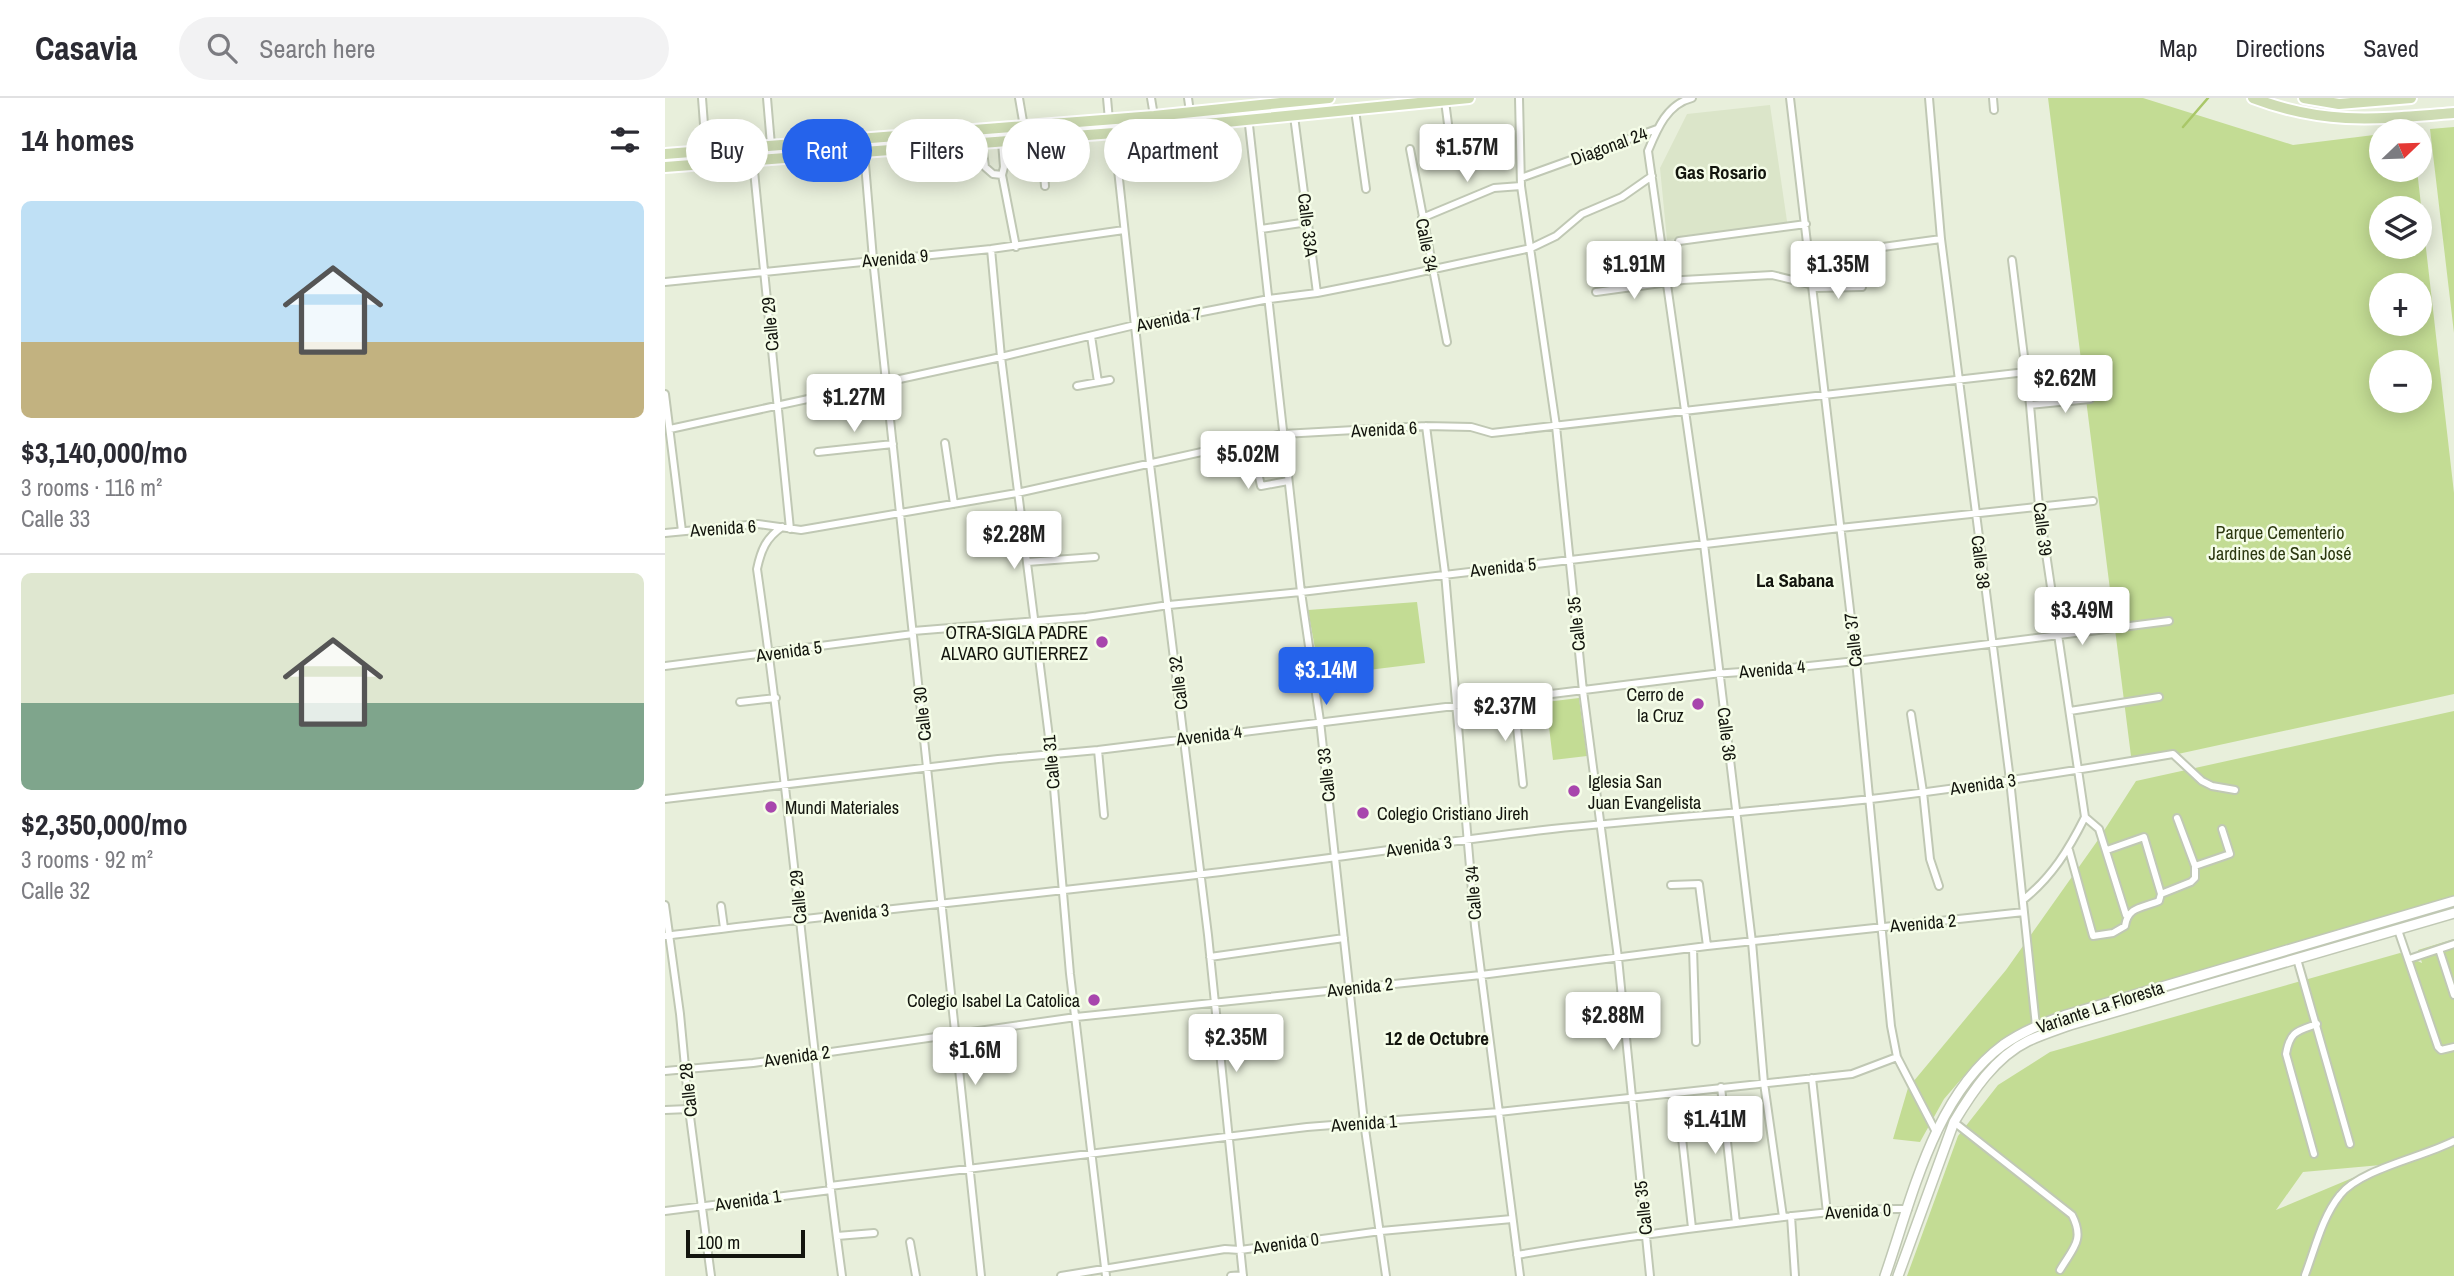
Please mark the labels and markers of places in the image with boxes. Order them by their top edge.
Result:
pin: $1.57M [1410,125,1524,184]
pin: $1.91M [1577,242,1691,301]
pin: $1.35M [1781,242,1895,301]
pin: $2.62M [2008,356,2122,415]
pin: $1.27M [797,374,911,434]
pin: $5.02M [1191,432,1305,491]
pin: $2.28M [957,512,1071,571]
pin: $3.49M [2025,588,2139,647]
place label: OTRA-SIGLA PADRE ALVARO GUTIERREZ [940,620,1088,666]
marker: OTRA-SIGLA PADRE ALVARO GUTIERREZ [1094,634,1110,650]
pin: $3.14M [1269,648,1383,707]
place label: Cerro de la Cruz [1627,682,1684,728]
pin: $2.37M [1448,684,1562,743]
marker: Cerro de la Cruz [1690,696,1706,712]
place label: Iglesia San Juan Evangelista [1588,769,1701,815]
marker: Iglesia San Juan Evangelista [1566,783,1582,799]
place label: Mundi Materiales [785,795,899,820]
marker: Mundi Materiales [763,799,779,815]
place label: Colegio Cristiano Jireh [1377,801,1529,826]
marker: Colegio Cristiano Jireh [1355,805,1371,821]
place label: Colegio Isabel La Catolica [907,988,1080,1013]
marker: Colegio Isabel La Catolica [1086,992,1102,1008]
pin: $2.88M [1556,992,1670,1052]
pin: $2.35M [1179,1014,1293,1074]
pin: $1.6M [926,1028,1024,1087]
pin: $1.41M [1658,1096,1772,1156]

